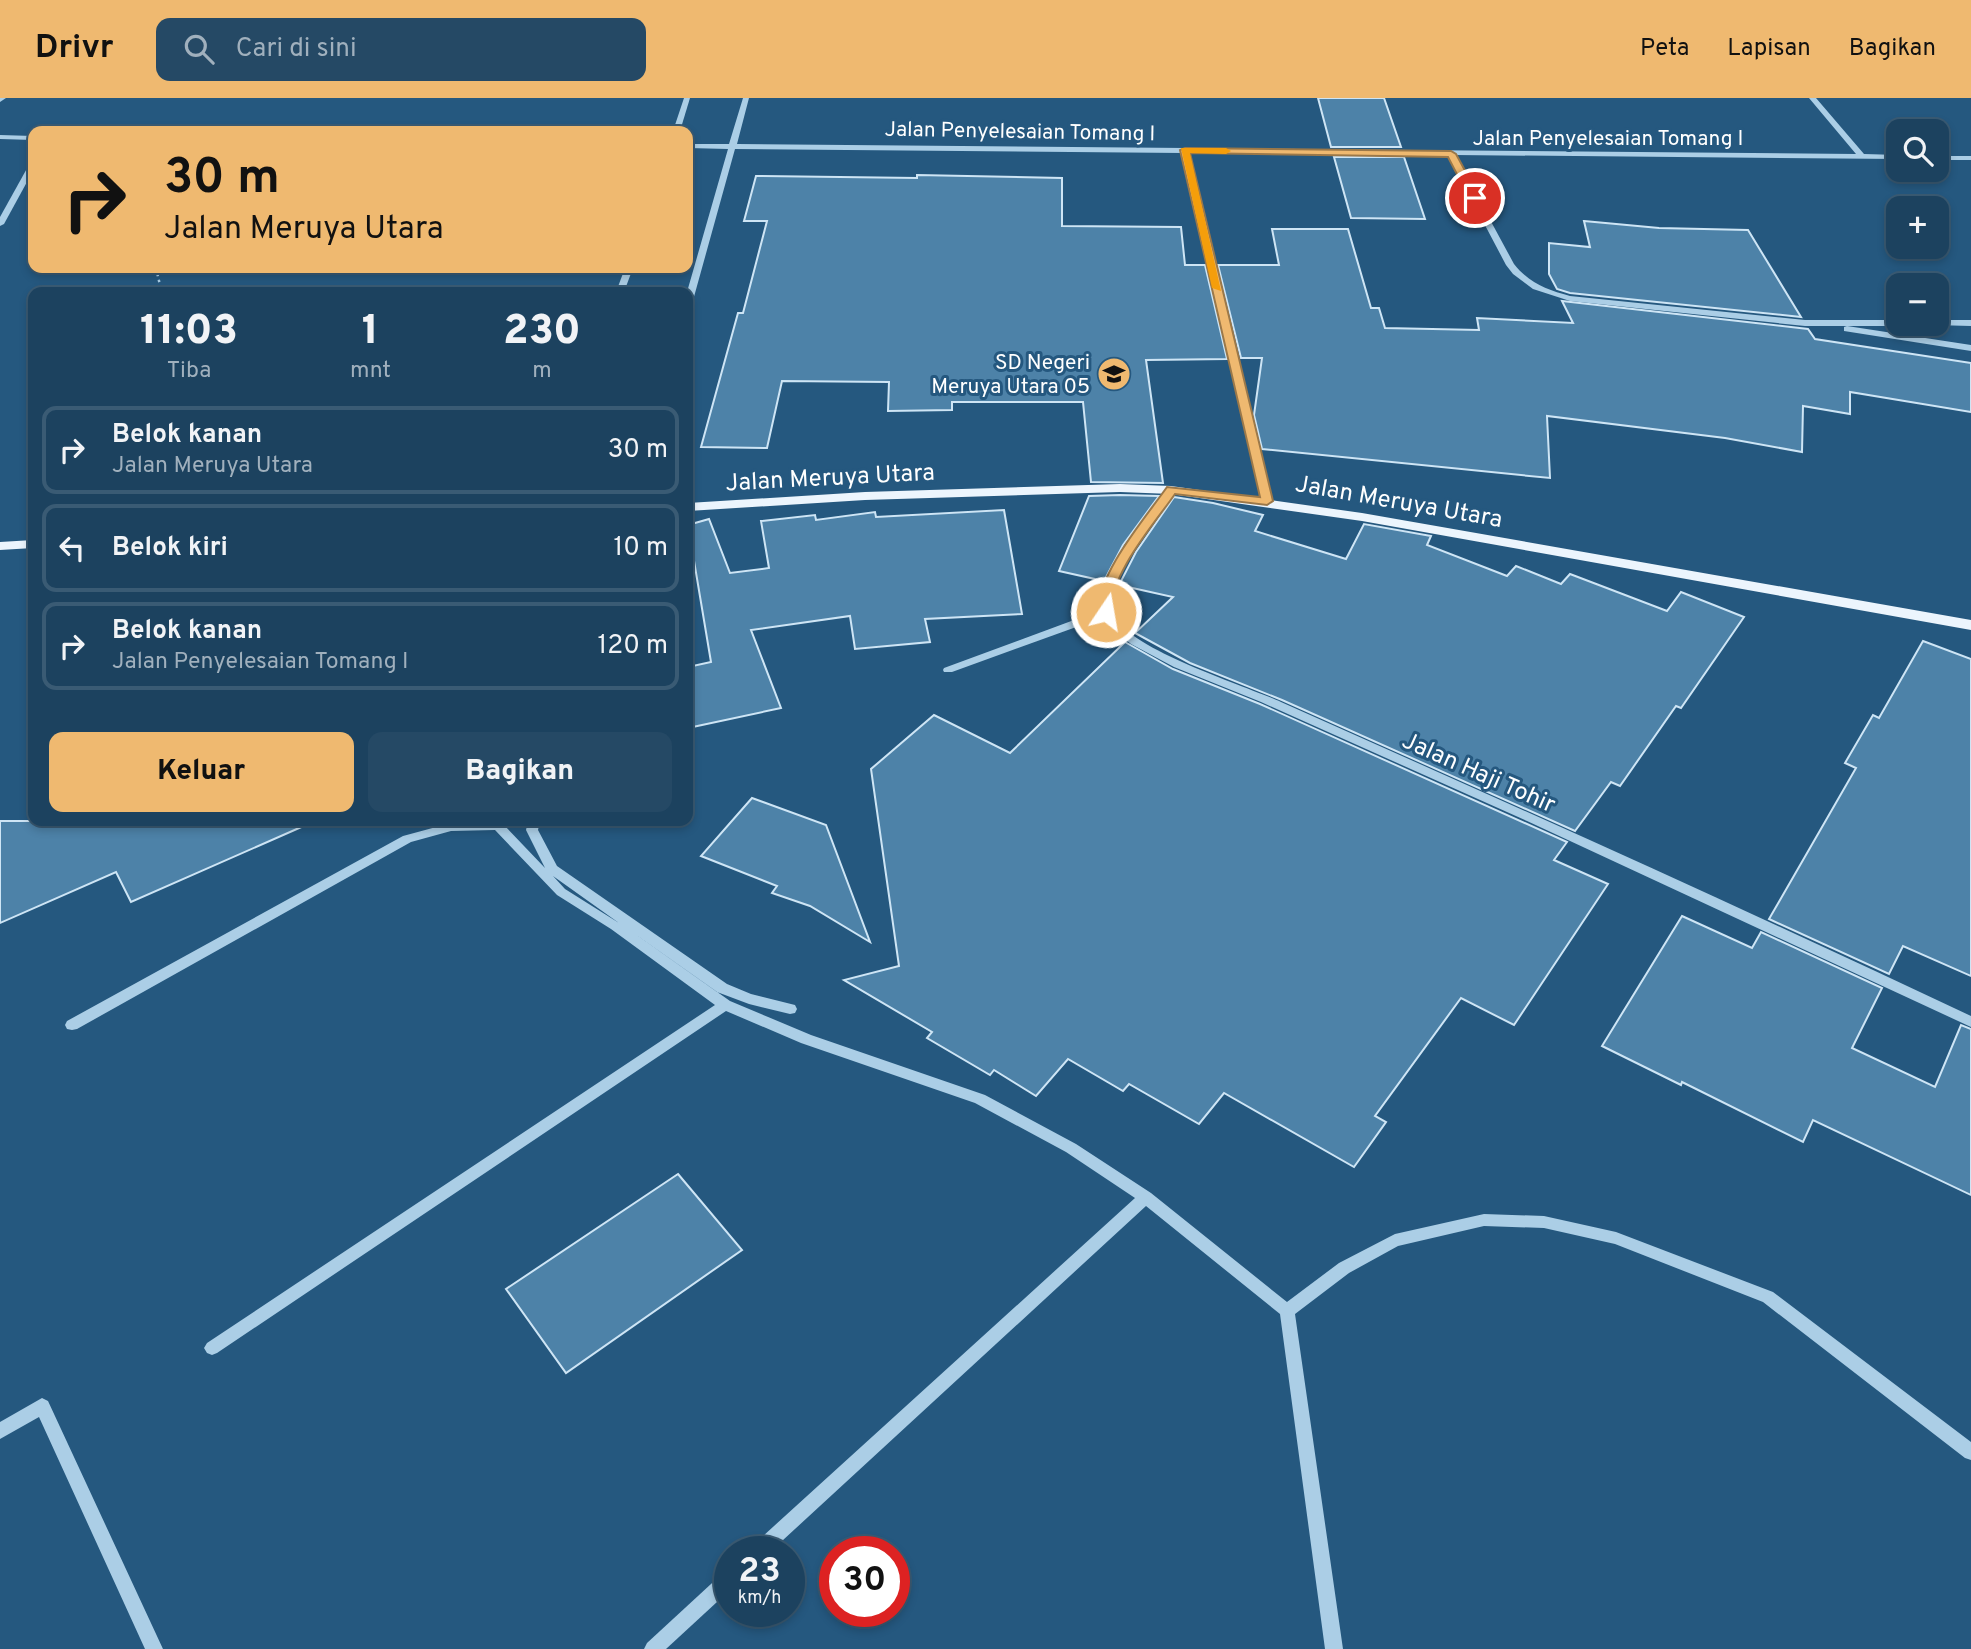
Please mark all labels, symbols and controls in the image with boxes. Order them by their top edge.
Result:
search box [156,18,646,81]
text: Drivr [35,28,114,70]
icon: search [180,30,218,68]
text: Cari di sini [236,33,357,66]
text: Peta [1640,34,1689,64]
text: Lapisan [1727,34,1811,64]
text: Bagikan [1849,34,1936,64]
street label: Jalan Penyelesaian Tomang I [884,117,1156,148]
map controls [1886,119,1949,336]
button: search [1886,119,1949,182]
street label: Jalan Penyelesaian Tomang I [1473,126,1743,153]
text: 30 m [164,149,280,211]
icon: right [49,154,140,245]
pin [1445,168,1505,228]
icon: arrive [1456,179,1494,217]
button: + [1886,196,1949,259]
text: Jalan Meruya Utara [164,210,444,250]
button: − [1886,273,1949,336]
text: 11:03 [140,306,238,359]
text: 1 [362,306,379,359]
text: 230 [503,306,581,359]
place label: SD Negeri Meruya Utara 05 [931,350,1090,401]
school or university icon: SD Negeri Meruya Utara 05 [1095,355,1133,393]
text: Tiba [167,357,211,386]
text: mnt [350,357,391,386]
text: m [532,357,552,386]
text: Belok kanan [112,419,262,452]
icon: right [53,431,91,469]
text: 30 m [608,434,668,467]
text: Jalan Meruya Utara [112,452,313,481]
street label: Jalan Meruya Utara [725,459,936,499]
street label: Jalan Meruya Utara [1293,470,1505,536]
icon: left [53,529,91,567]
text: Belok kiri [112,532,228,565]
text: 10 m [613,532,668,565]
position arrow [1069,575,1143,649]
text: Belok kanan [112,615,262,648]
icon: right [53,627,91,665]
text: 120 m [598,630,668,663]
text: Jalan Penyelesaian Tomang I [112,648,409,677]
street label: Jalan Haji Tohir [1397,727,1559,821]
button: Keluar [49,732,354,812]
button: Bagikan [368,732,672,812]
speed limit sign: 30 [819,1536,910,1627]
text: 23 [738,1550,781,1594]
text: km/h [738,1587,781,1610]

